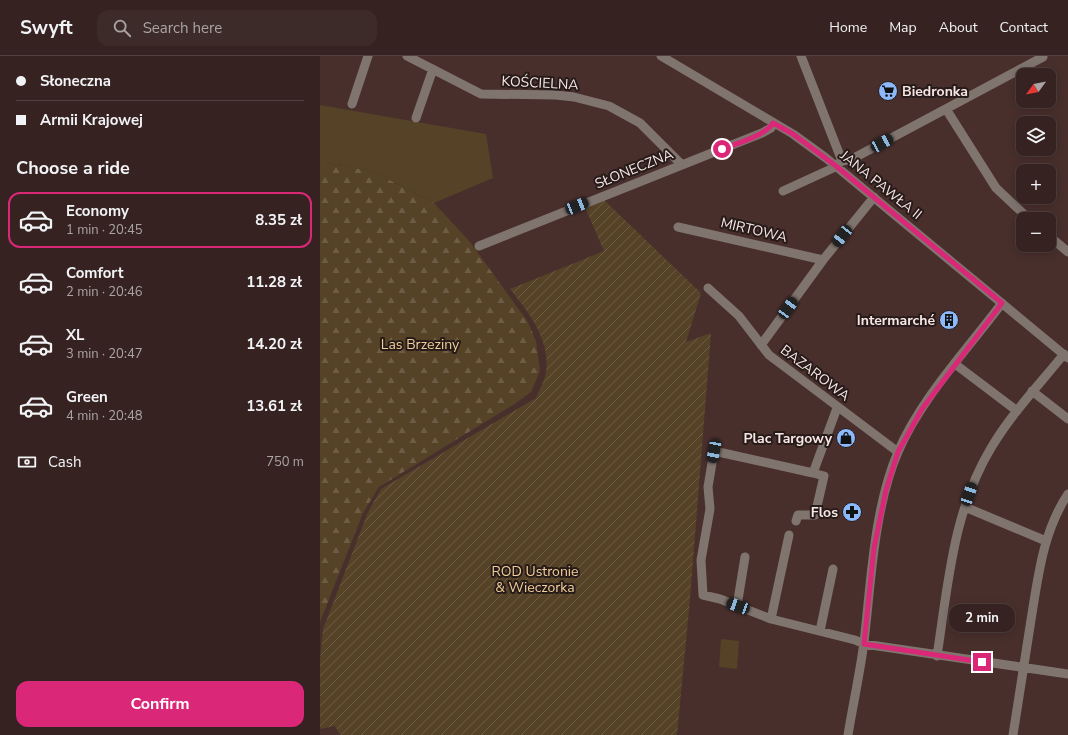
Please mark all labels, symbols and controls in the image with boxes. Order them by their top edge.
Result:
search box [97,10,377,46]
text: Swyft [20,15,73,41]
icon: search [111,17,133,39]
text: Search here [143,18,222,38]
text: Home [829,18,867,37]
text: Map [889,18,917,37]
text: About [939,18,978,37]
text: Contact [1000,18,1048,37]
north arrow [1016,68,1056,108]
map controls [1016,68,1056,252]
text: Słoneczna [40,71,111,91]
street label: KOŚCIELNA [501,71,579,95]
supermarket icon: Biedronka [877,80,899,102]
place label: Biedronka [902,82,968,101]
text: Armii Krajowej [40,110,143,130]
button: layers [1016,116,1056,156]
car [869,132,895,154]
route start [713,140,731,158]
street label: SŁONECZNA [592,145,676,193]
street label: JANA PAWŁA II [835,146,926,224]
text: Choose a ride [16,156,130,180]
button: + [1016,164,1056,204]
car [564,196,590,216]
text: Economy [66,201,129,221]
icon: car [18,202,54,238]
text: 8.35 zł [255,210,302,230]
button: − [1016,212,1056,252]
street label: MIRTOWA [719,213,789,247]
text: 1 min · 20:45 [66,221,142,239]
car [830,223,854,249]
text: Comfort [66,263,123,283]
icon: car [18,264,54,300]
text: 11.28 zł [246,272,302,292]
text: 2 min · 20:46 [66,283,142,301]
car [776,295,800,321]
building icon: Intermarché [938,309,960,331]
place label: Intermarché [857,311,935,330]
text: XL [66,325,85,345]
icon: car [18,326,54,362]
text: 14.20 zł [246,334,302,354]
park label: Las Brzeziny [381,335,460,354]
street label: BAZAROWA [776,341,854,405]
text: 3 min · 20:47 [66,345,142,363]
text: Green [66,387,108,407]
icon: car [18,388,54,424]
text: 13.61 zł [246,396,302,416]
text: 4 min · 20:48 [66,407,142,425]
shop icon: Plac Targowy [835,427,857,449]
place label: Plac Targowy [743,429,833,448]
car [706,438,722,464]
icon: cash [16,451,38,473]
text: Cash [48,452,82,472]
text: 750 m [266,453,304,471]
car [959,481,979,507]
pharmacy icon: Flos [841,501,863,523]
place label: Flos [811,503,838,522]
park label: ROD Ustronie & Wieczorka [491,562,579,597]
car [725,596,751,616]
callout: 2 min [949,604,1015,632]
text: 2 min [965,609,999,627]
route end [973,653,991,671]
button: Confirm [16,681,304,727]

